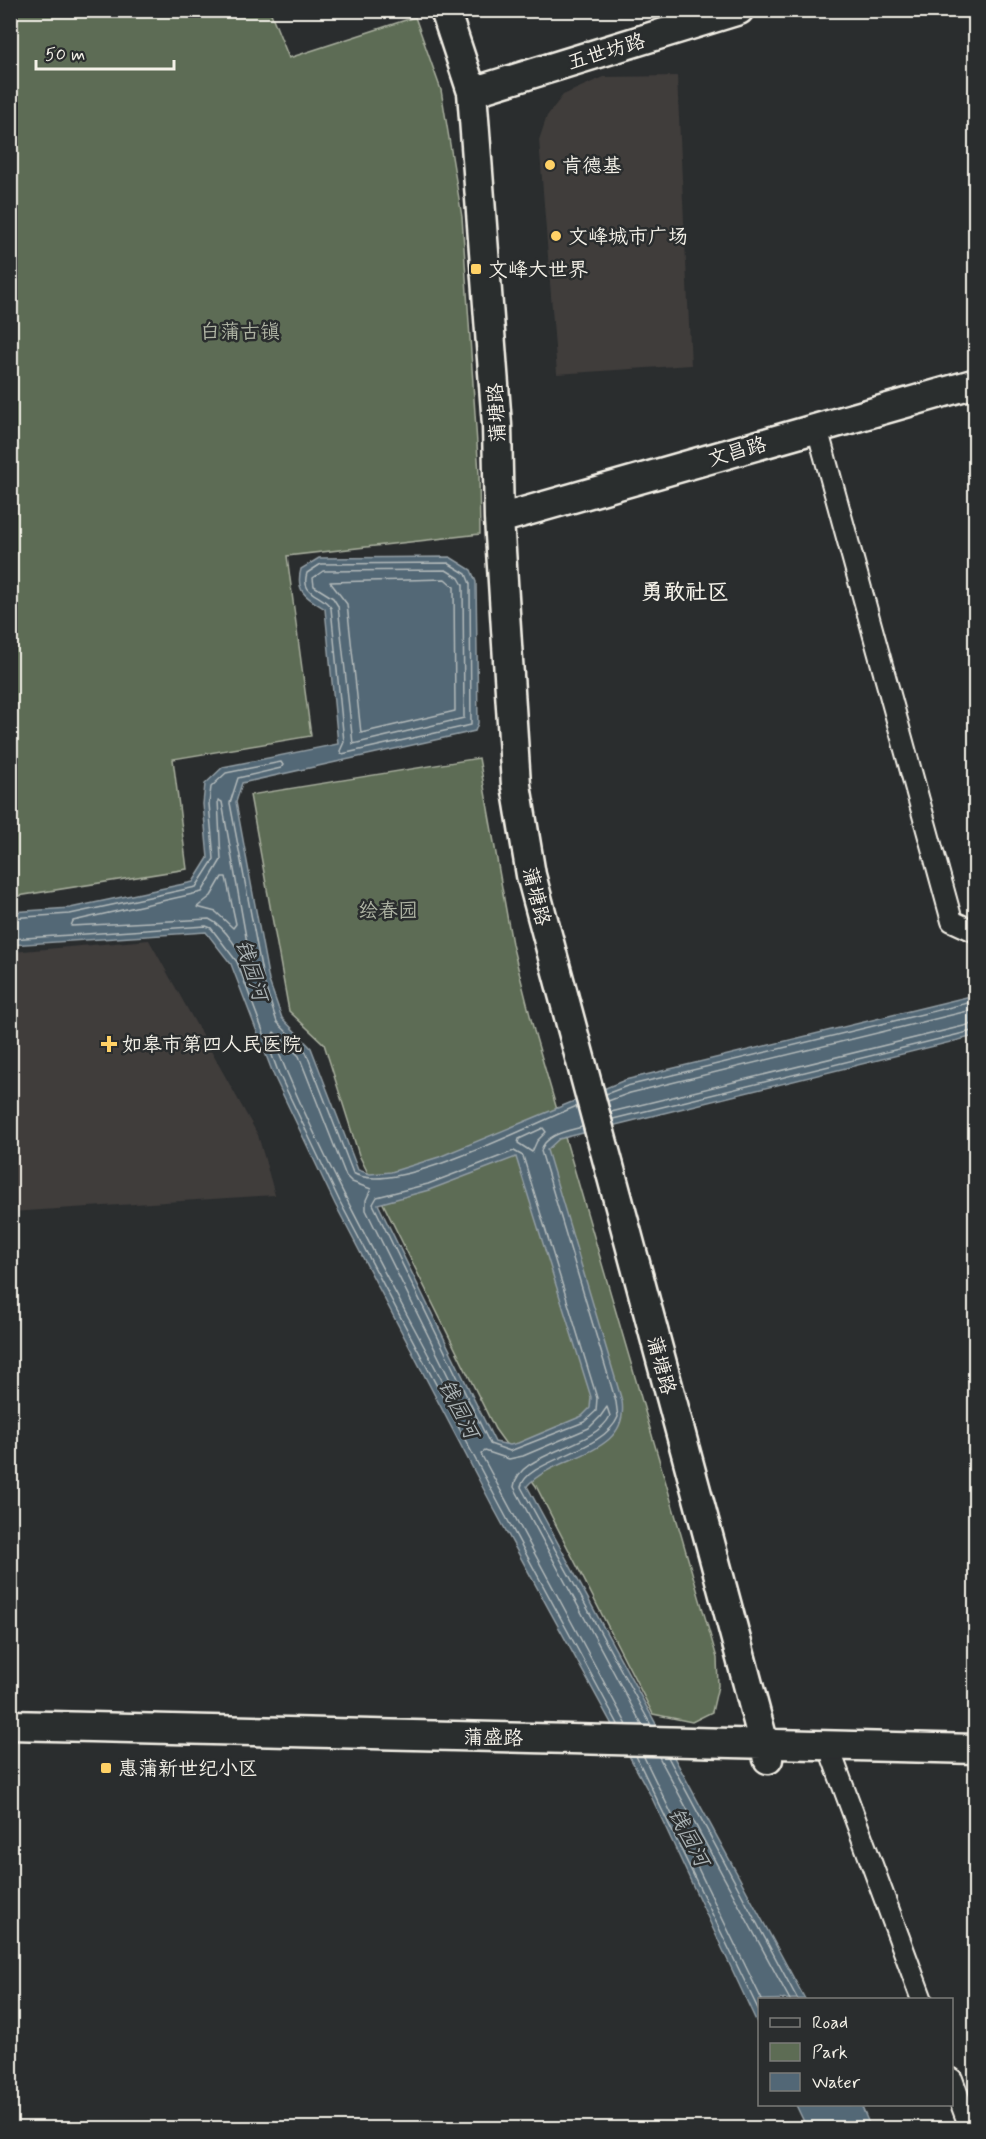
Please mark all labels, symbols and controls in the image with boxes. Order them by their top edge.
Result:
street label: 五世坊路 [564,28,650,77]
scale bar [36,33,174,71]
text: 50 m [45,43,85,67]
place label: 肯德基 [562,153,622,180]
marker: 肯德基 [543,158,557,172]
place label: 文峰城市广场 [568,224,688,251]
marker: 文峰城市广场 [549,229,563,243]
place label: 文峰大世界 [488,257,588,284]
marker: 文峰大世界 [469,262,483,276]
park label: 白蒲古镇 [200,319,280,346]
street label: 蒲塘路 [482,381,513,444]
street label: 文昌路 [705,431,771,474]
district label: 勇敢社区 [641,579,729,607]
street label: 蒲塘路 [515,864,556,930]
park label: 绘春园 [358,898,418,925]
water label: 钱园河 [228,936,275,1007]
place label: 如皋市第四人民医院 [122,1032,302,1059]
marker: 如皋市第四人民医院 [100,1035,118,1053]
street label: 蒲塘路 [640,1333,682,1399]
water label: 钱园河 [431,1375,486,1447]
street label: 蒲盛路 [463,1724,524,1753]
place label: 惠蒲新世纪小区 [118,1756,258,1783]
marker: 惠蒲新世纪小区 [99,1761,113,1775]
water label: 钱园河 [661,1803,717,1875]
legend [758,1998,953,2106]
text: Road [812,2011,848,2035]
text: Park [812,2041,848,2065]
text: Water [812,2071,861,2095]

